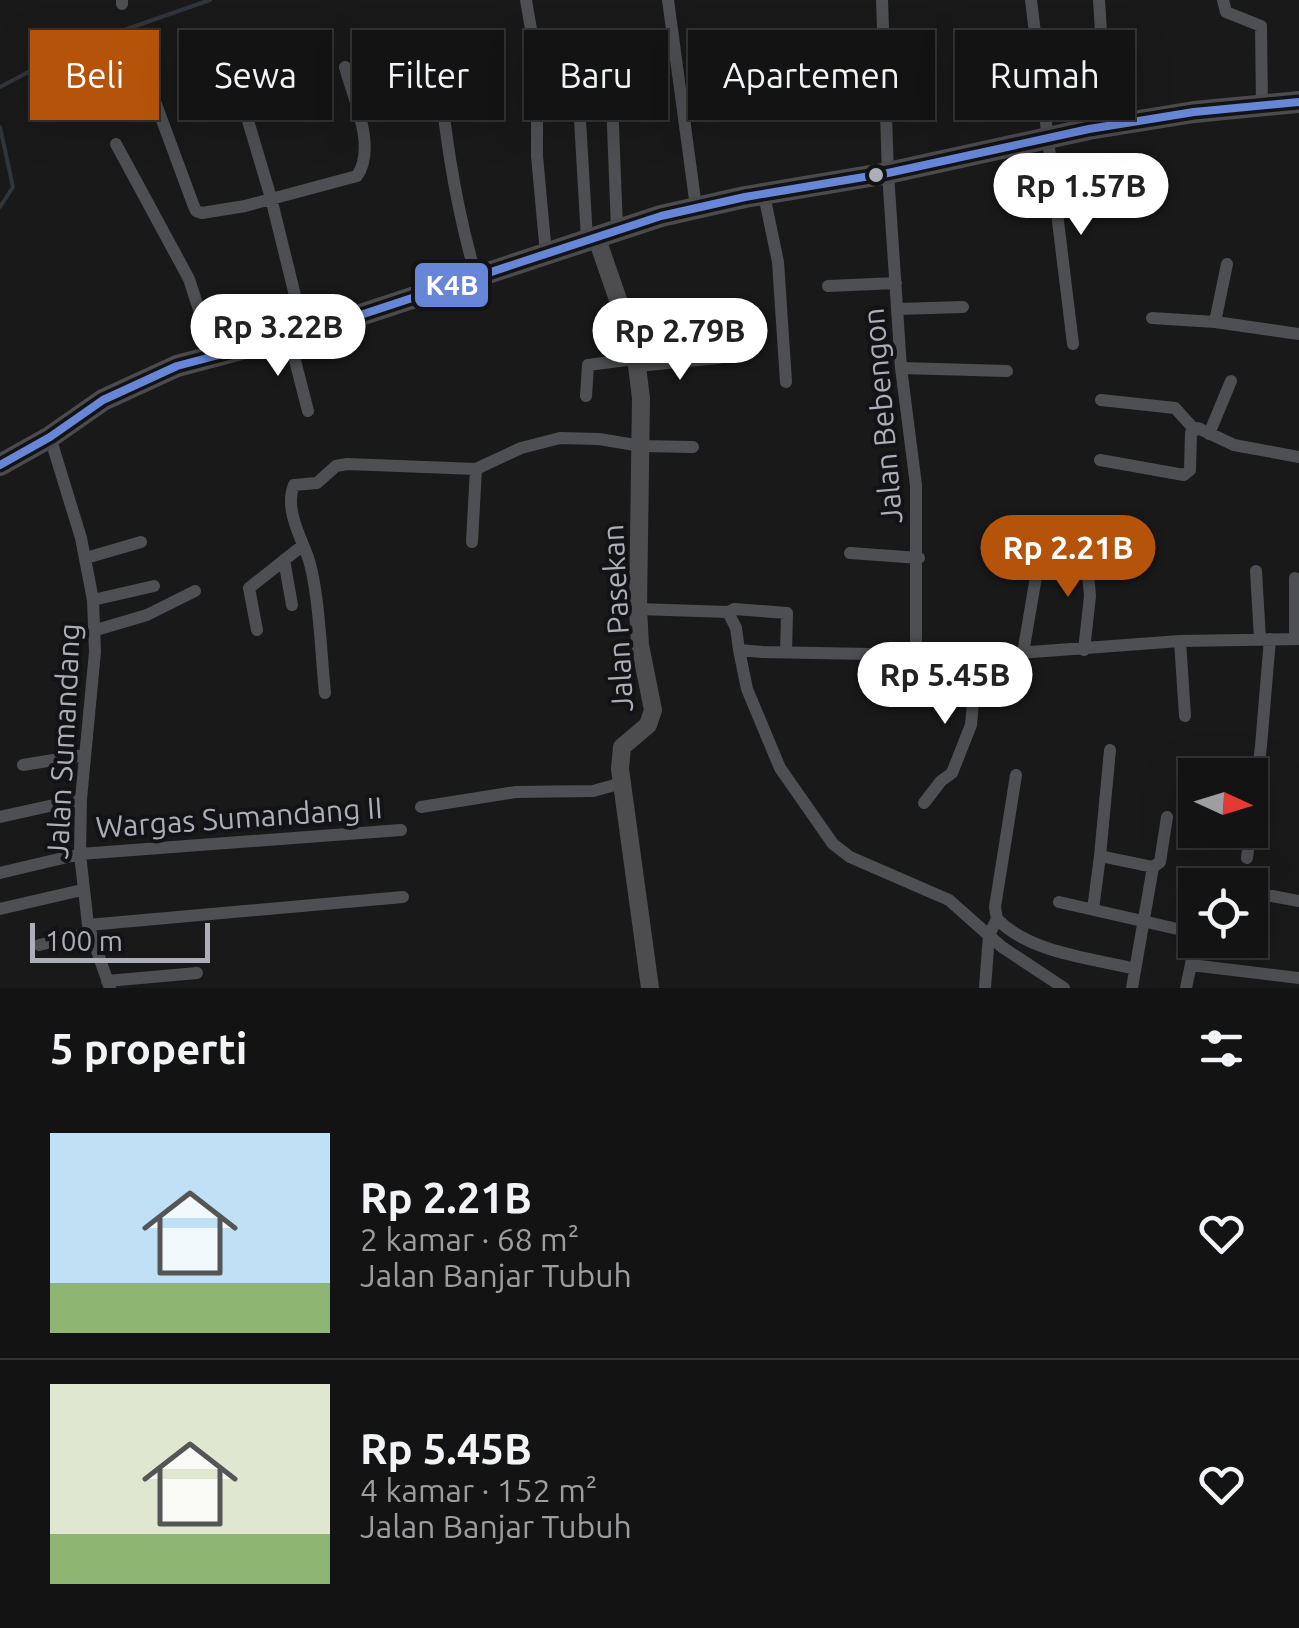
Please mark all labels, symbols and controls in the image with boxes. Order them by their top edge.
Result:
chip: Beli [30,30,159,120]
chip: Sewa [179,30,332,120]
chip: Filter [352,30,504,120]
chip: Baru [524,30,668,120]
chip: Apartemen [688,30,935,120]
chip: Rumah [955,30,1135,120]
pin: Rp 1.57B [978,153,1184,238]
unlabelled marker [866,165,886,185]
text: Rp 1.57B [1016,167,1146,203]
line badge: K4B [413,261,490,309]
text: K4B [426,269,478,300]
pin: Rp 3.22B [175,294,381,379]
pin: Rp 2.79B [577,298,783,383]
street label: Jalan Bebengon [856,307,908,525]
text: Rp 3.22B [213,308,343,344]
text: Rp 2.79B [615,312,745,348]
pin: Rp 2.21B [965,515,1171,600]
street label: Jalan Pasekan [595,523,639,713]
text: Rp 2.21B [1003,529,1133,565]
street label: Jalan Sumandang [40,622,86,860]
pin: Rp 5.45B [842,642,1048,727]
text: Rp 5.45B [880,656,1010,692]
north arrow [1178,758,1268,848]
map controls [1178,758,1268,958]
street label: Wargas Sumandang II [94,790,384,844]
button: locate [1178,868,1268,958]
scale bar [30,918,210,963]
text: 100 m [45,925,123,956]
icon: filters [1194,1021,1249,1076]
text: 5 properti [50,1025,247,1072]
icon: home [130,1173,250,1293]
text: Rp 2.21B [360,1174,532,1221]
icon: heart [1194,1206,1249,1261]
text: 2 kamar · 68 m² [360,1221,579,1257]
text: Jalan Banjar Tubuh [360,1257,632,1293]
icon: home [130,1424,250,1544]
text: Rp 5.45B [360,1425,532,1472]
icon: heart [1194,1457,1249,1512]
text: 4 kamar · 152 m² [360,1472,597,1508]
text: Jalan Banjar Tubuh [360,1508,632,1544]

